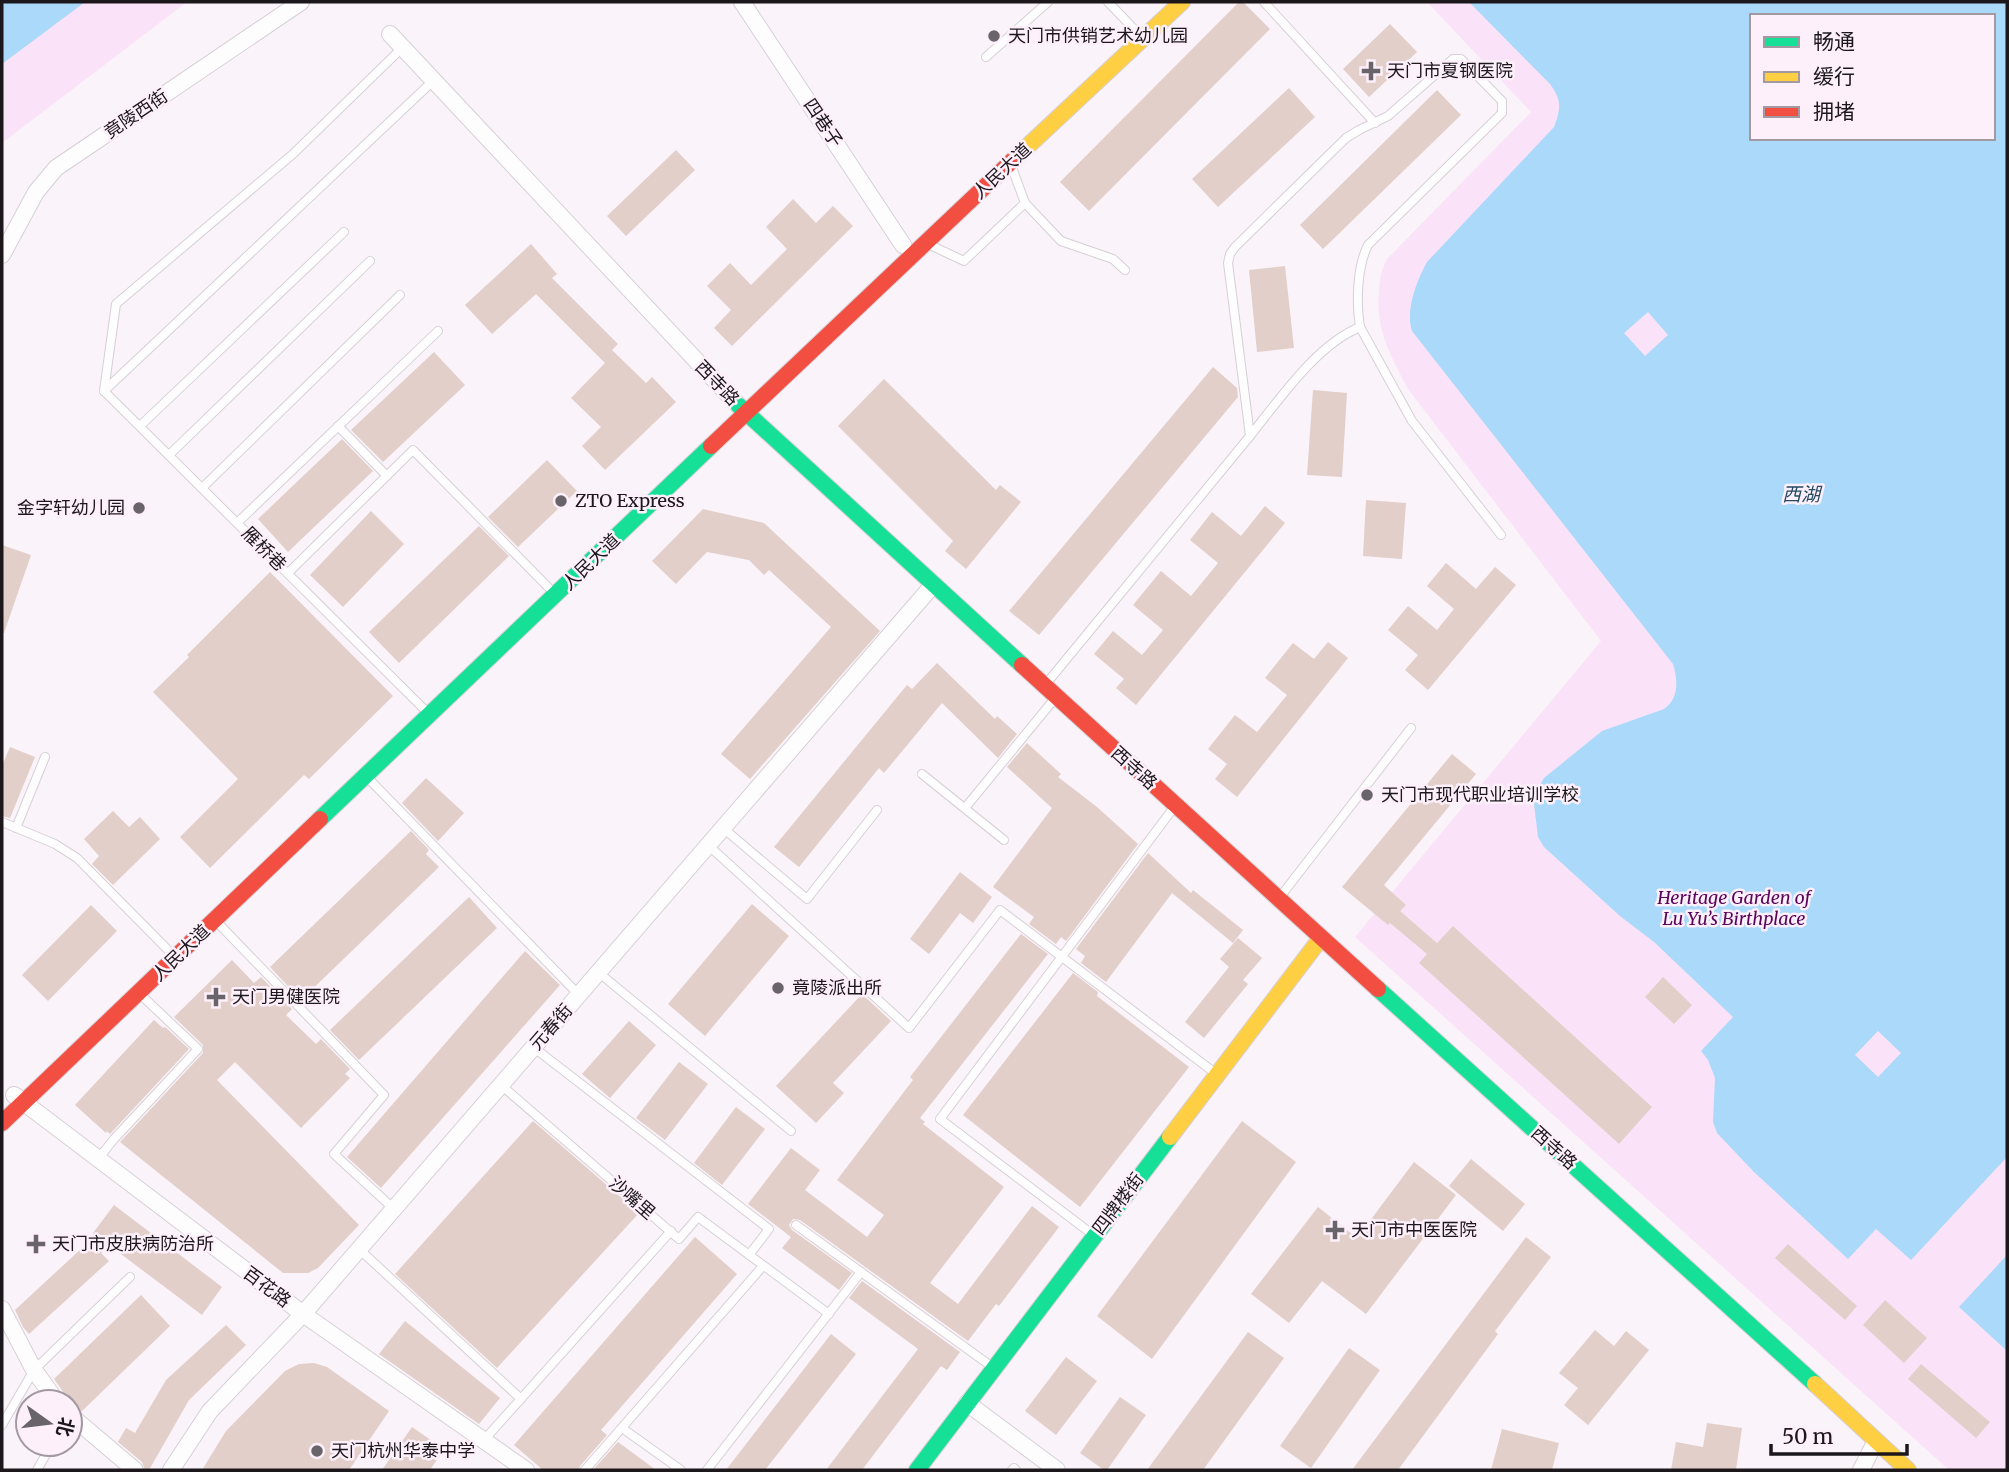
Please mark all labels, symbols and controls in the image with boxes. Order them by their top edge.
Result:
legend [1750,14,1995,140]
place label: 天门市供销艺术幼儿园 [1008,24,1188,47]
marker: 天门市供销艺术幼儿园 [986,28,1002,44]
text: 畅通 [1813,28,1855,55]
place label: 天门市夏钢医院 [1387,59,1513,82]
marker: 天门市夏钢医院 [1361,61,1381,81]
text: 缓行 [1813,63,1855,90]
street label: 竟陵西街 [99,84,172,143]
street label: 四巷子 [799,94,848,152]
text: 拥堵 [1813,98,1855,125]
street label: 人民大道 [967,138,1036,204]
street label: 西寺路 [690,355,744,410]
water label: 西湖 [1782,482,1823,506]
place label: ZTO Express [575,489,685,512]
marker: ZTO Express [553,493,569,509]
place label: 金字轩幼儿园 [17,496,125,519]
marker: 金字轩幼儿园 [131,500,147,516]
street label: 雁桥巷 [237,521,292,576]
street label: 人民大道 [557,528,625,595]
street label: 西寺路 [1107,741,1162,794]
place label: 天门市现代职业培训学校 [1381,783,1579,806]
marker: 天门市现代职业培训学校 [1359,787,1375,803]
park label: Heritage Garden of Lu Yu’s Birthplace [1656,886,1813,930]
street label: 人民大道 [147,919,215,986]
place label: 竟陵派出所 [792,976,882,999]
marker: 竟陵派出所 [770,980,786,996]
place label: 天门男健医院 [232,985,340,1008]
marker: 天门男健医院 [206,987,226,1007]
street label: 元春街 [524,999,577,1055]
street label: 西寺路 [1527,1121,1582,1174]
street label: 四牌楼街 [1087,1168,1148,1239]
street label: 沙嘴里 [604,1171,660,1224]
place label: 天门市中医医院 [1351,1218,1477,1241]
marker: 天门市中医医院 [1325,1220,1345,1240]
place label: 天门市皮肤病防治所 [52,1232,214,1255]
marker: 天门市皮肤病防治所 [26,1234,46,1254]
street label: 百花路 [239,1261,296,1312]
north arrow [14,1388,84,1458]
scale bar [1771,1412,1908,1456]
text: 北 [52,1415,79,1439]
text: 50 m [1782,1423,1833,1450]
place label: 天门杭州华泰中学 [331,1439,475,1462]
marker: 天门杭州华泰中学 [309,1443,325,1459]

